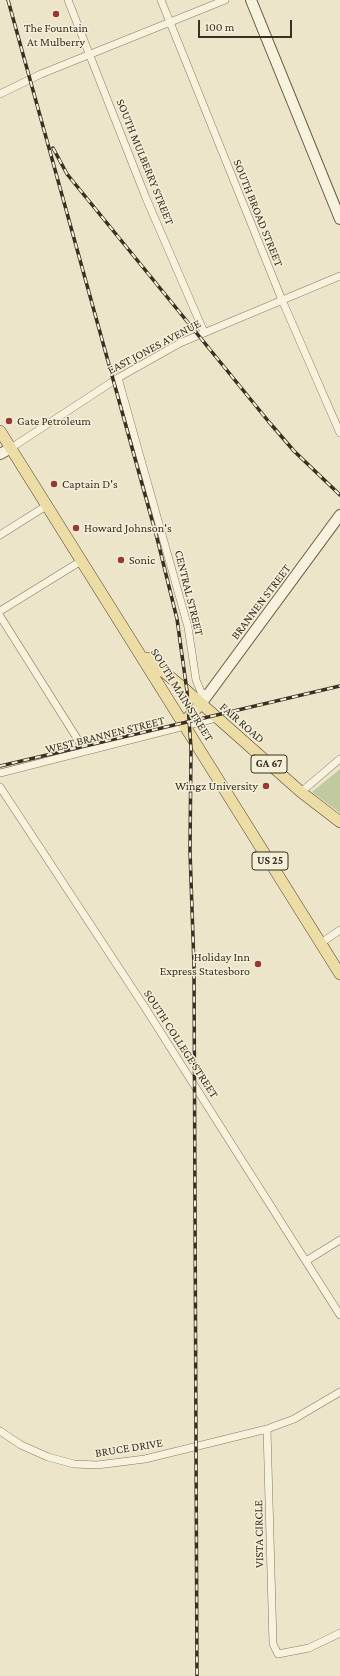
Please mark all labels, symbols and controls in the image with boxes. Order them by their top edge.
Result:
marker: The Fountain At Mulberry [51,9,61,19]
scale bar [200,12,294,38]
text: 100 m [205,20,234,34]
place label: The Fountain At Mulberry [24,21,88,49]
street label: SOUTH MULBERRY STREET [113,97,177,227]
street label: SOUTH BROAD STREET [230,157,286,269]
street label: EAST JONES AVENUE [105,316,203,378]
place label: Gate Petroleum [17,414,91,428]
marker: Gate Petroleum [4,416,14,426]
place label: Captain D's [62,477,118,491]
marker: Captain D's [49,479,59,489]
place label: Howard Johnson's [84,521,172,535]
marker: Howard Johnson's [71,523,81,533]
street label: CENTRAL STREET [171,549,207,637]
place label: Sonic [129,553,155,567]
marker: Sonic [116,555,126,565]
street label: BRANNEN STREET [228,562,294,642]
street label: SOUTH MAIN STREET [148,646,216,744]
street label: FAIR ROAD [217,700,267,746]
street label: WEST BRANNEN STREET [44,713,166,757]
road number: GA 67 [251,755,287,773]
place label: Wingz University [175,779,258,793]
marker: Wingz University [261,781,271,791]
road number: US 25 [252,852,288,870]
place label: Holiday Inn Express Statesboro [160,950,250,978]
marker: Holiday Inn Express Statesboro [253,959,263,969]
street label: SOUTH COLLEGE STREET [141,987,221,1101]
street label: BRUCE DRIVE [94,1436,164,1460]
street label: VISTA CIRCLE [251,1500,267,1568]

